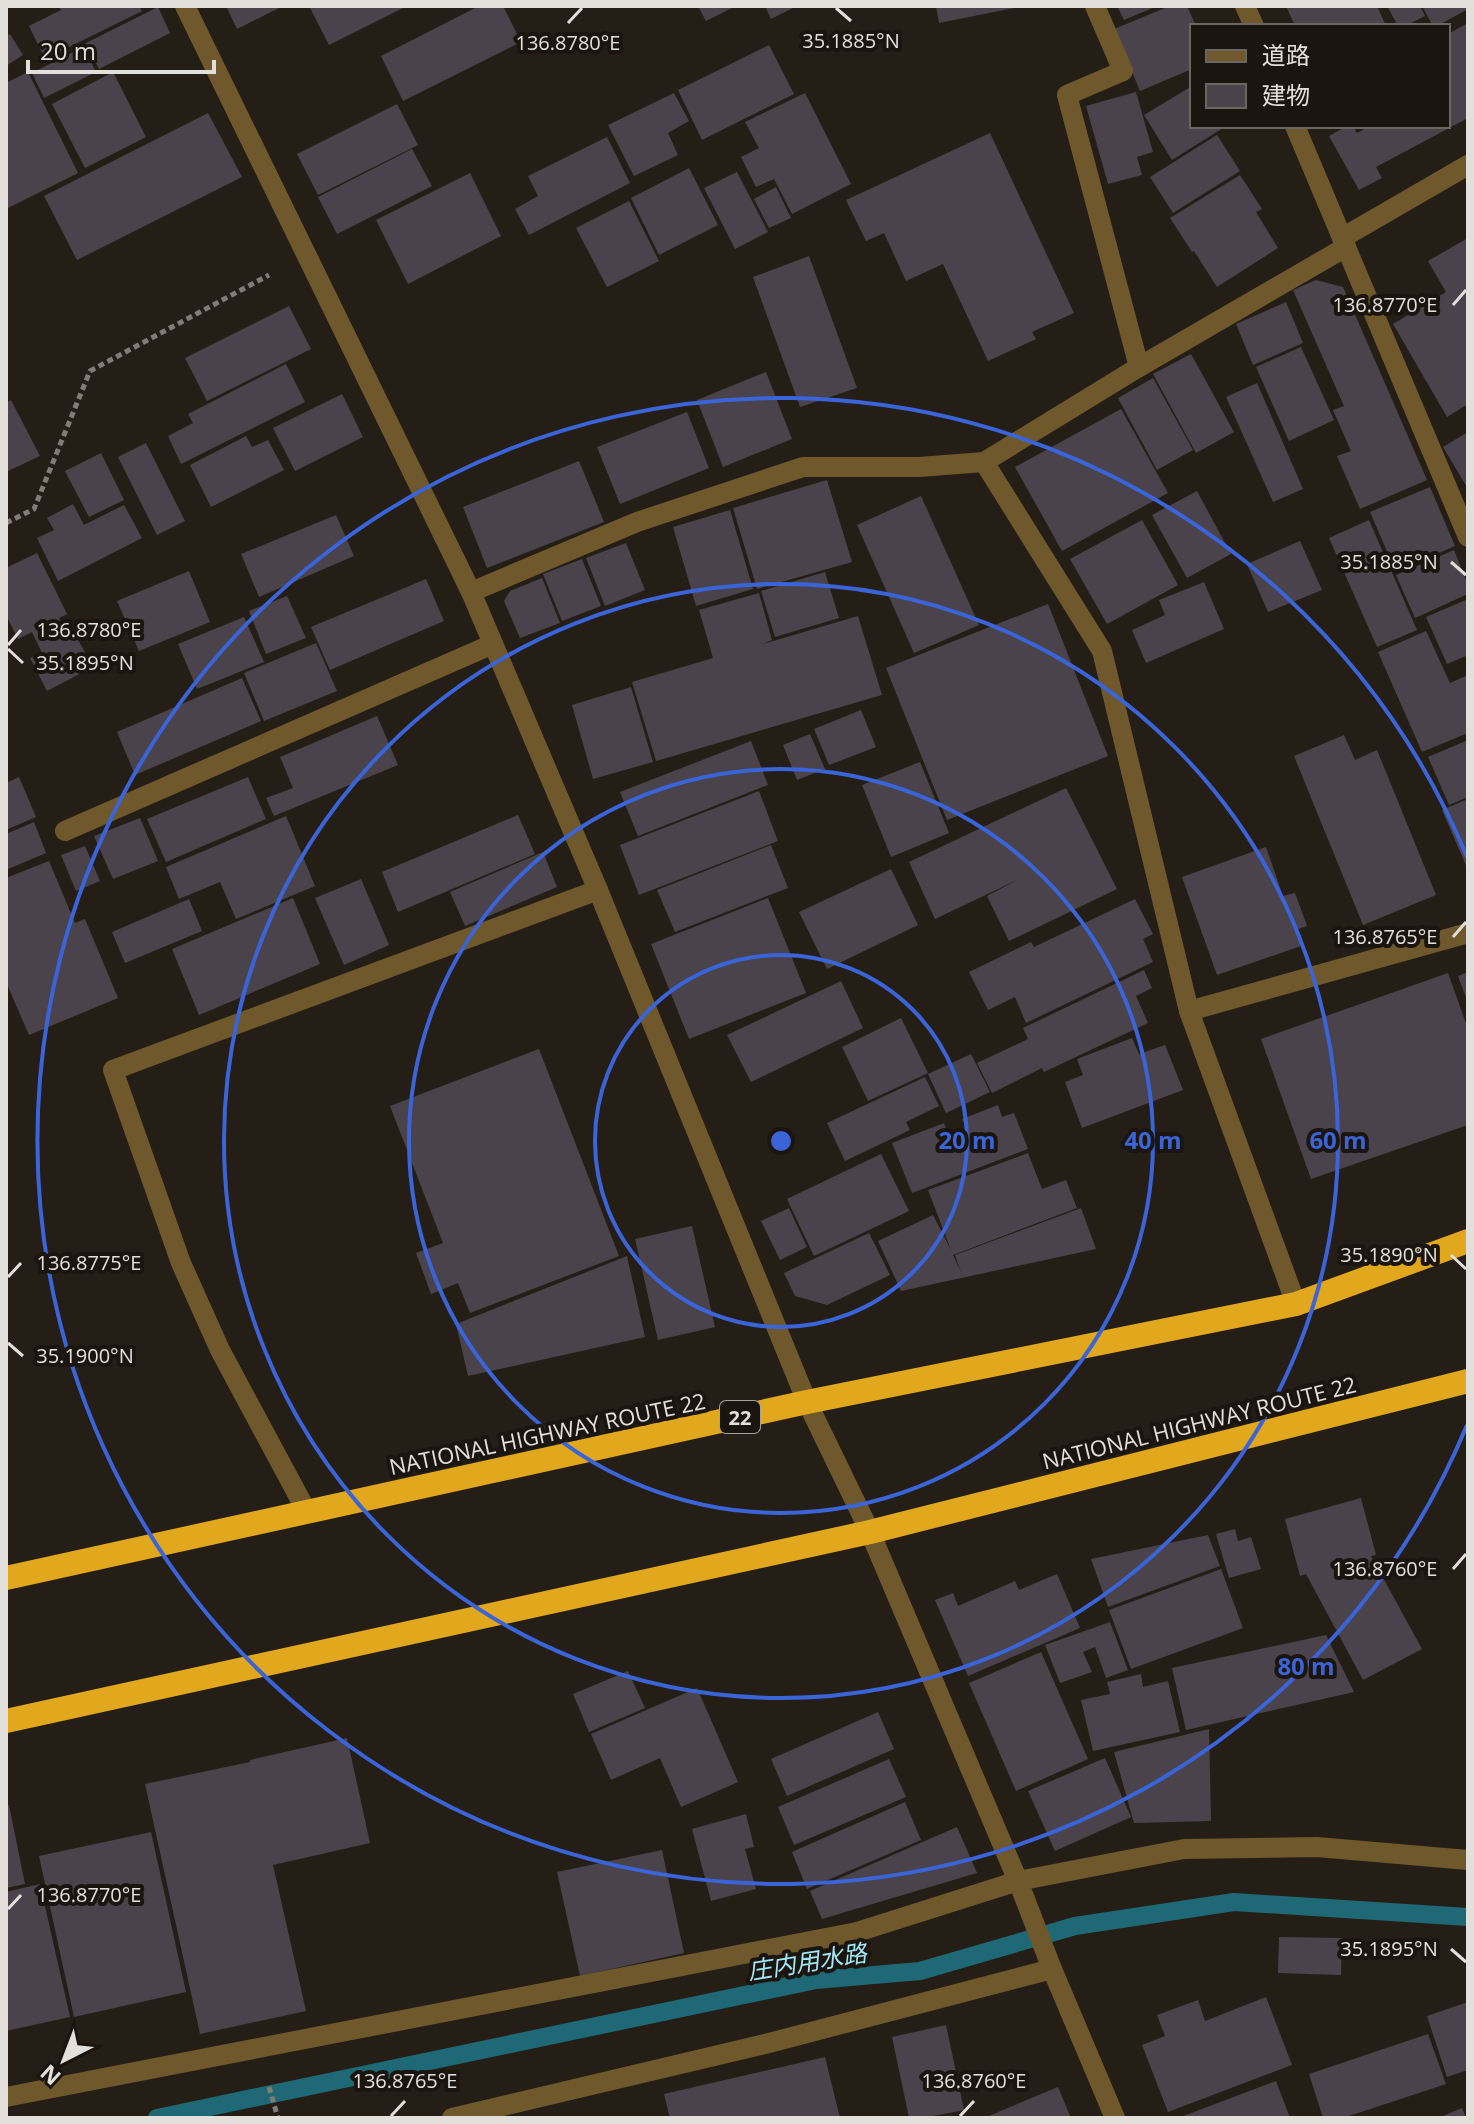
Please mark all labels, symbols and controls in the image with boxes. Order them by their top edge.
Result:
scale bar [28,24,214,74]
legend [1190,24,1450,128]
text: 35.1885°N [802,27,900,54]
text: 136.8780°E [516,29,620,56]
text: 20 m [40,34,96,67]
text: 道路 [1262,38,1310,71]
text: 建物 [1262,78,1310,111]
text: 136.8770°E [1333,291,1437,318]
text: 35.1885°N [1340,548,1438,575]
text: 136.8780°E [37,616,141,643]
text: 35.1895°N [36,649,134,676]
text: 136.8765°E [1333,923,1437,950]
text: 20 m [938,1123,996,1156]
text: 40 m [1124,1123,1182,1156]
text: 60 m [1309,1123,1367,1156]
centre of rings [767,1127,795,1155]
text: 35.1890°N [1340,1241,1438,1268]
text: 136.8775°E [37,1249,141,1276]
text: 35.1900°N [36,1342,134,1369]
street label: NATIONAL HIGHWAY ROUTE 22 [1039,1368,1359,1476]
street label: NATIONAL HIGHWAY ROUTE 22 [386,1385,708,1481]
road number: 22 [720,1401,760,1433]
text: 136.8760°E [1333,1555,1437,1582]
text: 80 m [1277,1649,1335,1682]
text: 136.8770°E [37,1881,141,1908]
water label: 庄内用水路 [745,1935,871,1987]
text: 35.1895°N [1340,1935,1438,1962]
north arrow [24,2020,104,2100]
text: N [33,2058,67,2093]
text: 136.8765°E [353,2067,457,2094]
text: 136.8760°E [922,2067,1026,2094]

